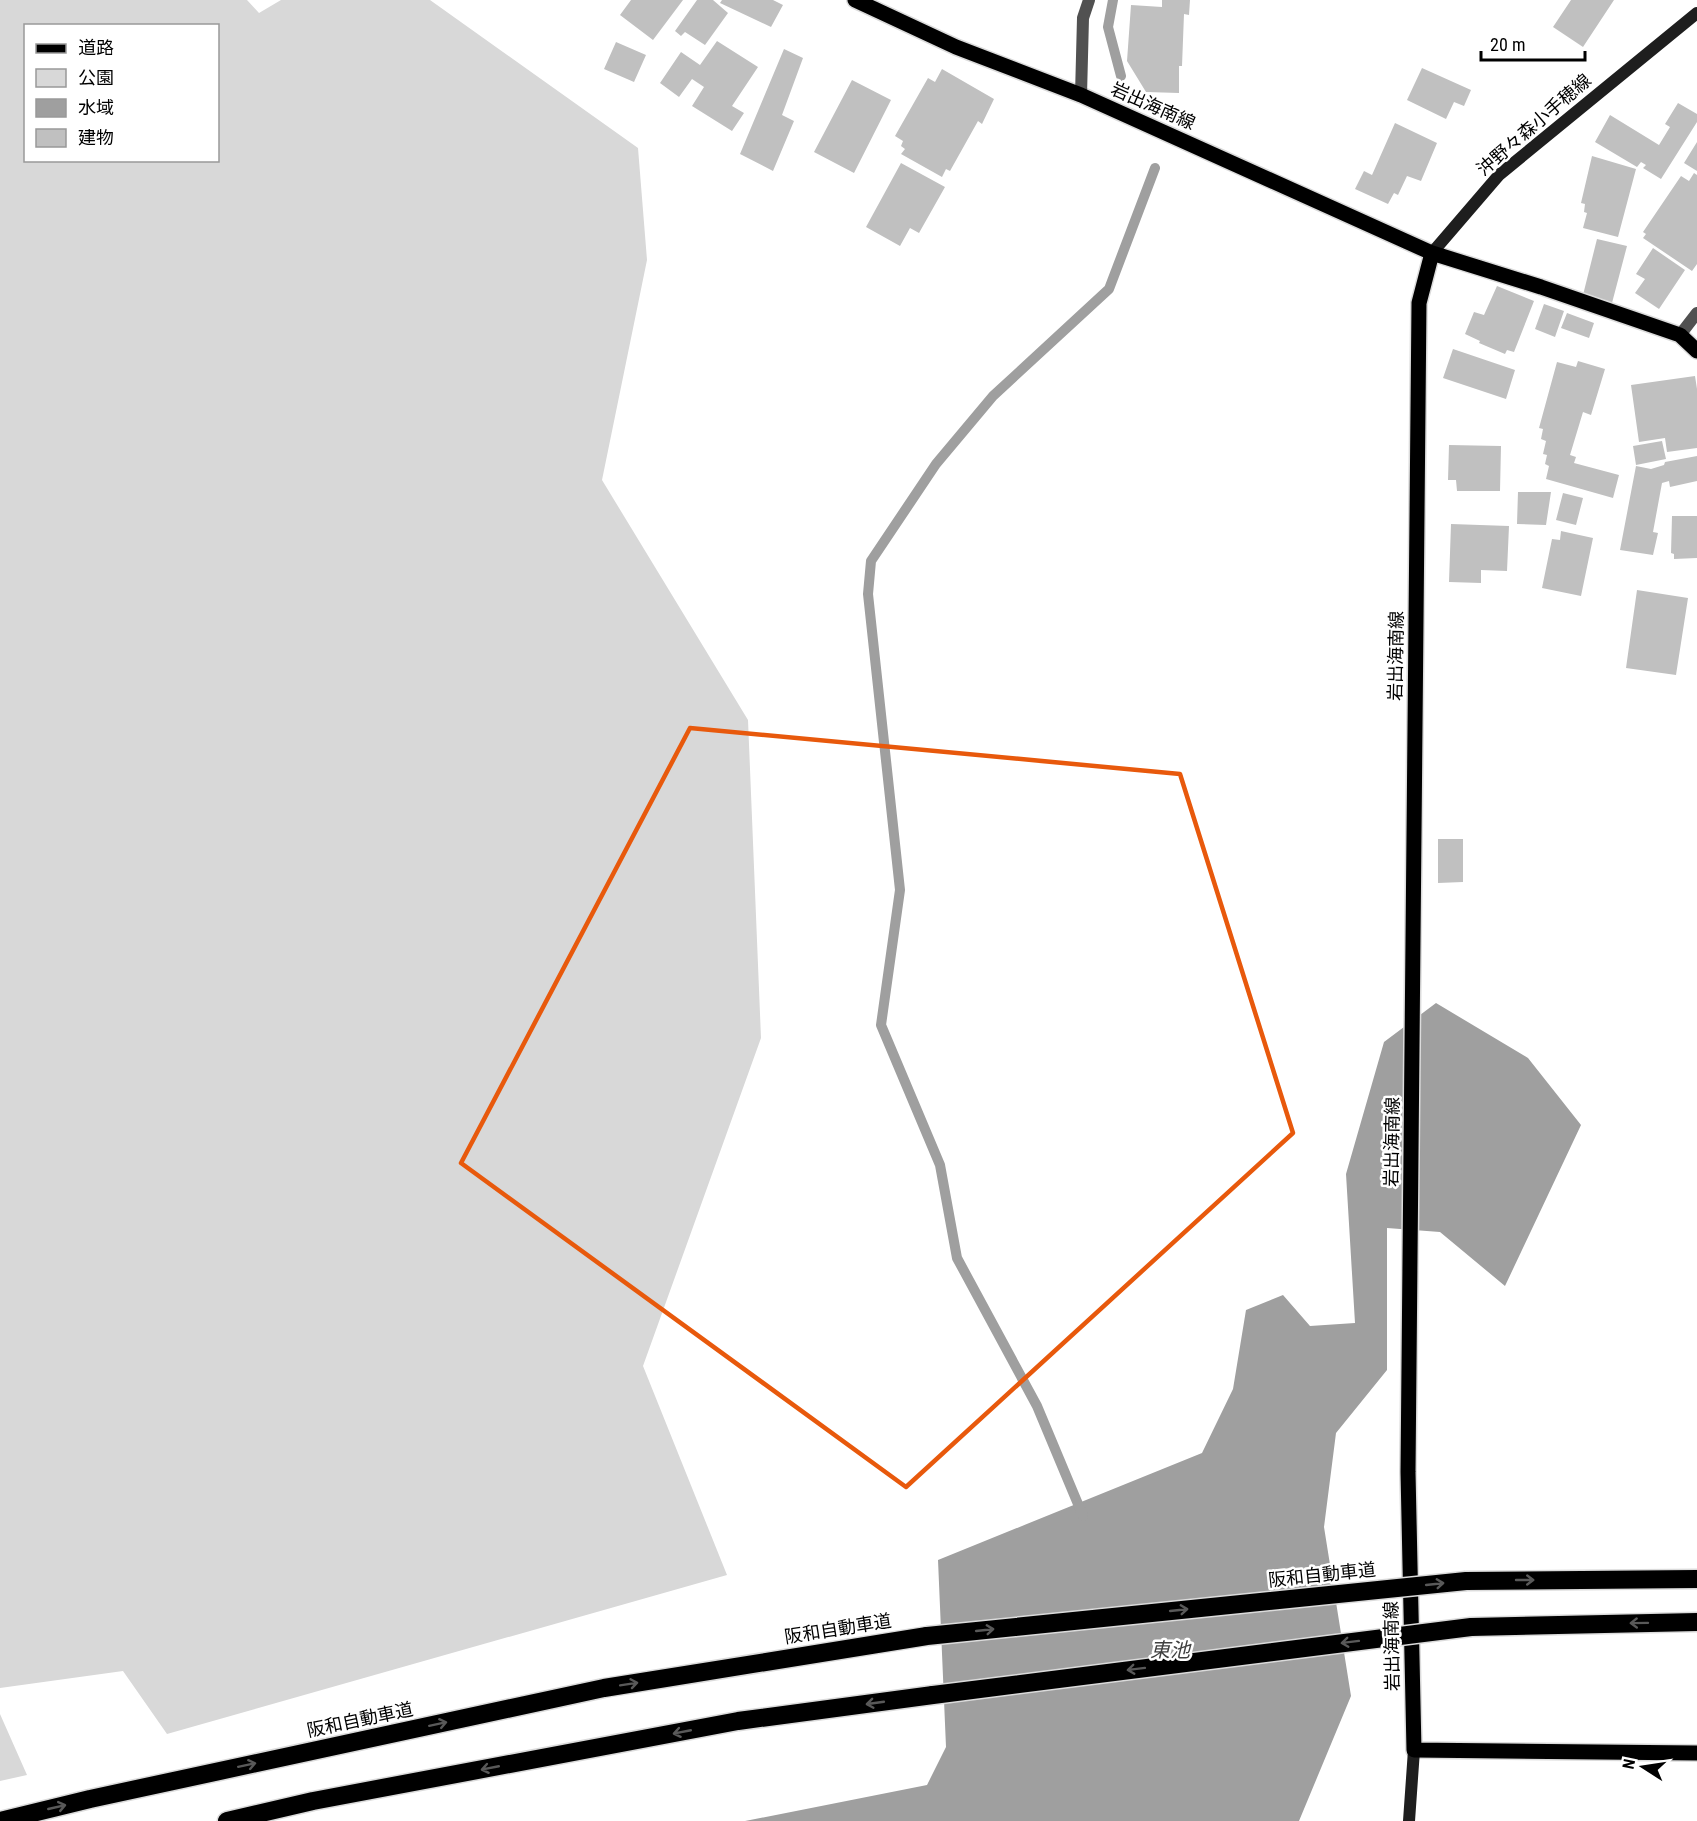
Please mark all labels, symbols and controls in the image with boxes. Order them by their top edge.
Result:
legend [24,24,219,162]
scale bar [1481,24,1584,62]
text: 20 m [1490,34,1525,55]
text: 道路 [78,37,114,58]
text: 公園 [78,67,114,88]
street label: 沖野々森小手穂線 [1472,69,1595,180]
street label: 岩出海南線 [1108,78,1199,133]
text: 水域 [78,97,114,118]
text: 建物 [78,127,114,148]
street label: 岩出海南線 [1384,611,1407,701]
street label: 岩出海南線 [1380,1097,1403,1187]
street label: 阪和自動車道 [1267,1558,1377,1591]
one-way arrow [1514,1574,1534,1586]
one-way arrow [1425,1578,1445,1589]
street label: 岩出海南線 [1380,1601,1403,1691]
one-way arrow [1168,1604,1188,1615]
street label: 阪和自動車道 [783,1610,893,1647]
one-way arrow [1629,1617,1649,1629]
one-way arrow [974,1624,994,1635]
one-way arrow [1341,1637,1360,1648]
water label: 東池 [1150,1638,1192,1662]
one-way arrow [1126,1664,1146,1675]
one-way arrow [618,1679,638,1690]
one-way arrow [865,1697,885,1708]
street label: 阪和自動車道 [305,1698,415,1741]
one-way arrow [428,1718,447,1729]
one-way arrow [673,1727,692,1738]
north arrow [1613,1737,1673,1797]
text: N [1619,1757,1639,1771]
one-way arrow [238,1759,257,1771]
one-way arrow [481,1763,501,1774]
one-way arrow [47,1801,66,1813]

